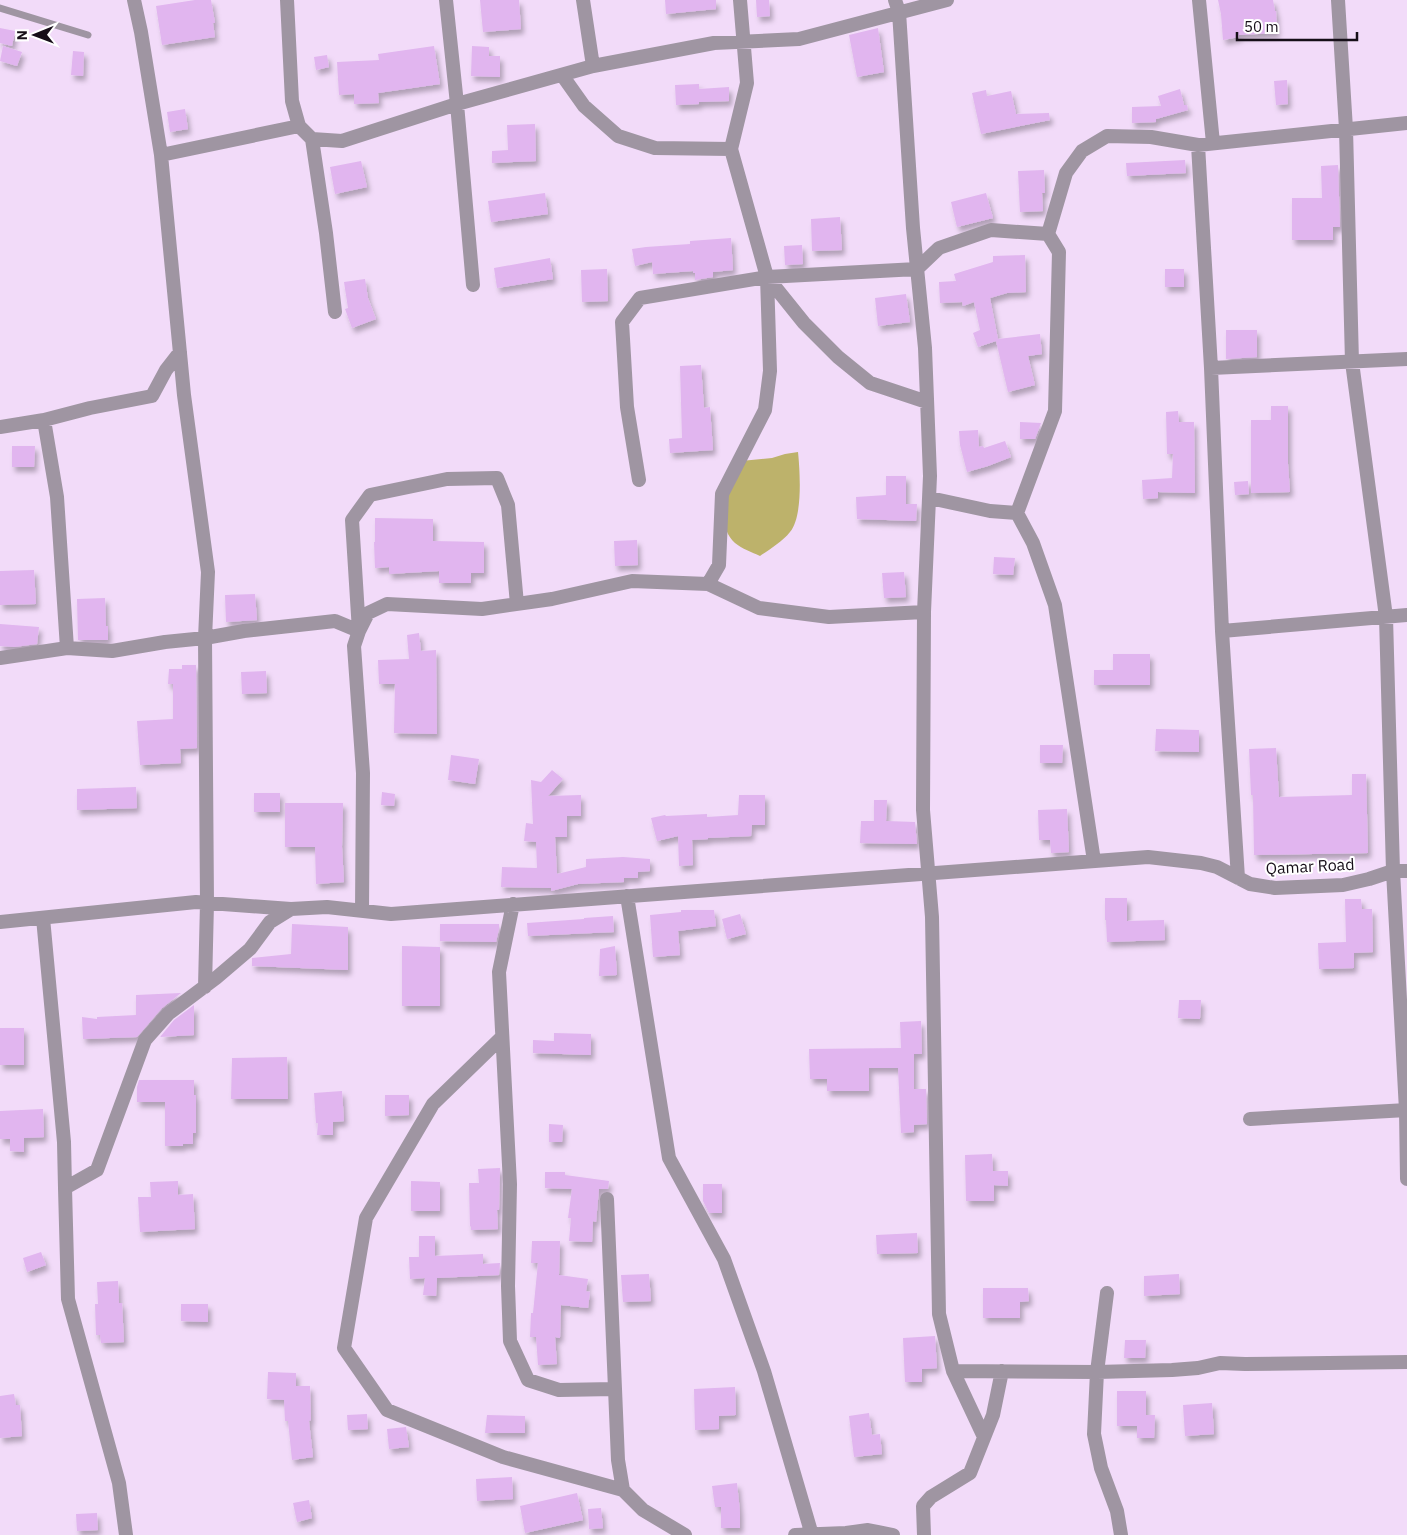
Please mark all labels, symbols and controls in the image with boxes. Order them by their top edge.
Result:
north arrow [10,10,60,60]
scale bar [1237,10,1357,42]
text: 50 m [1244,17,1279,36]
text: N [13,30,31,40]
street label: Qamar Road [1265,854,1355,878]

